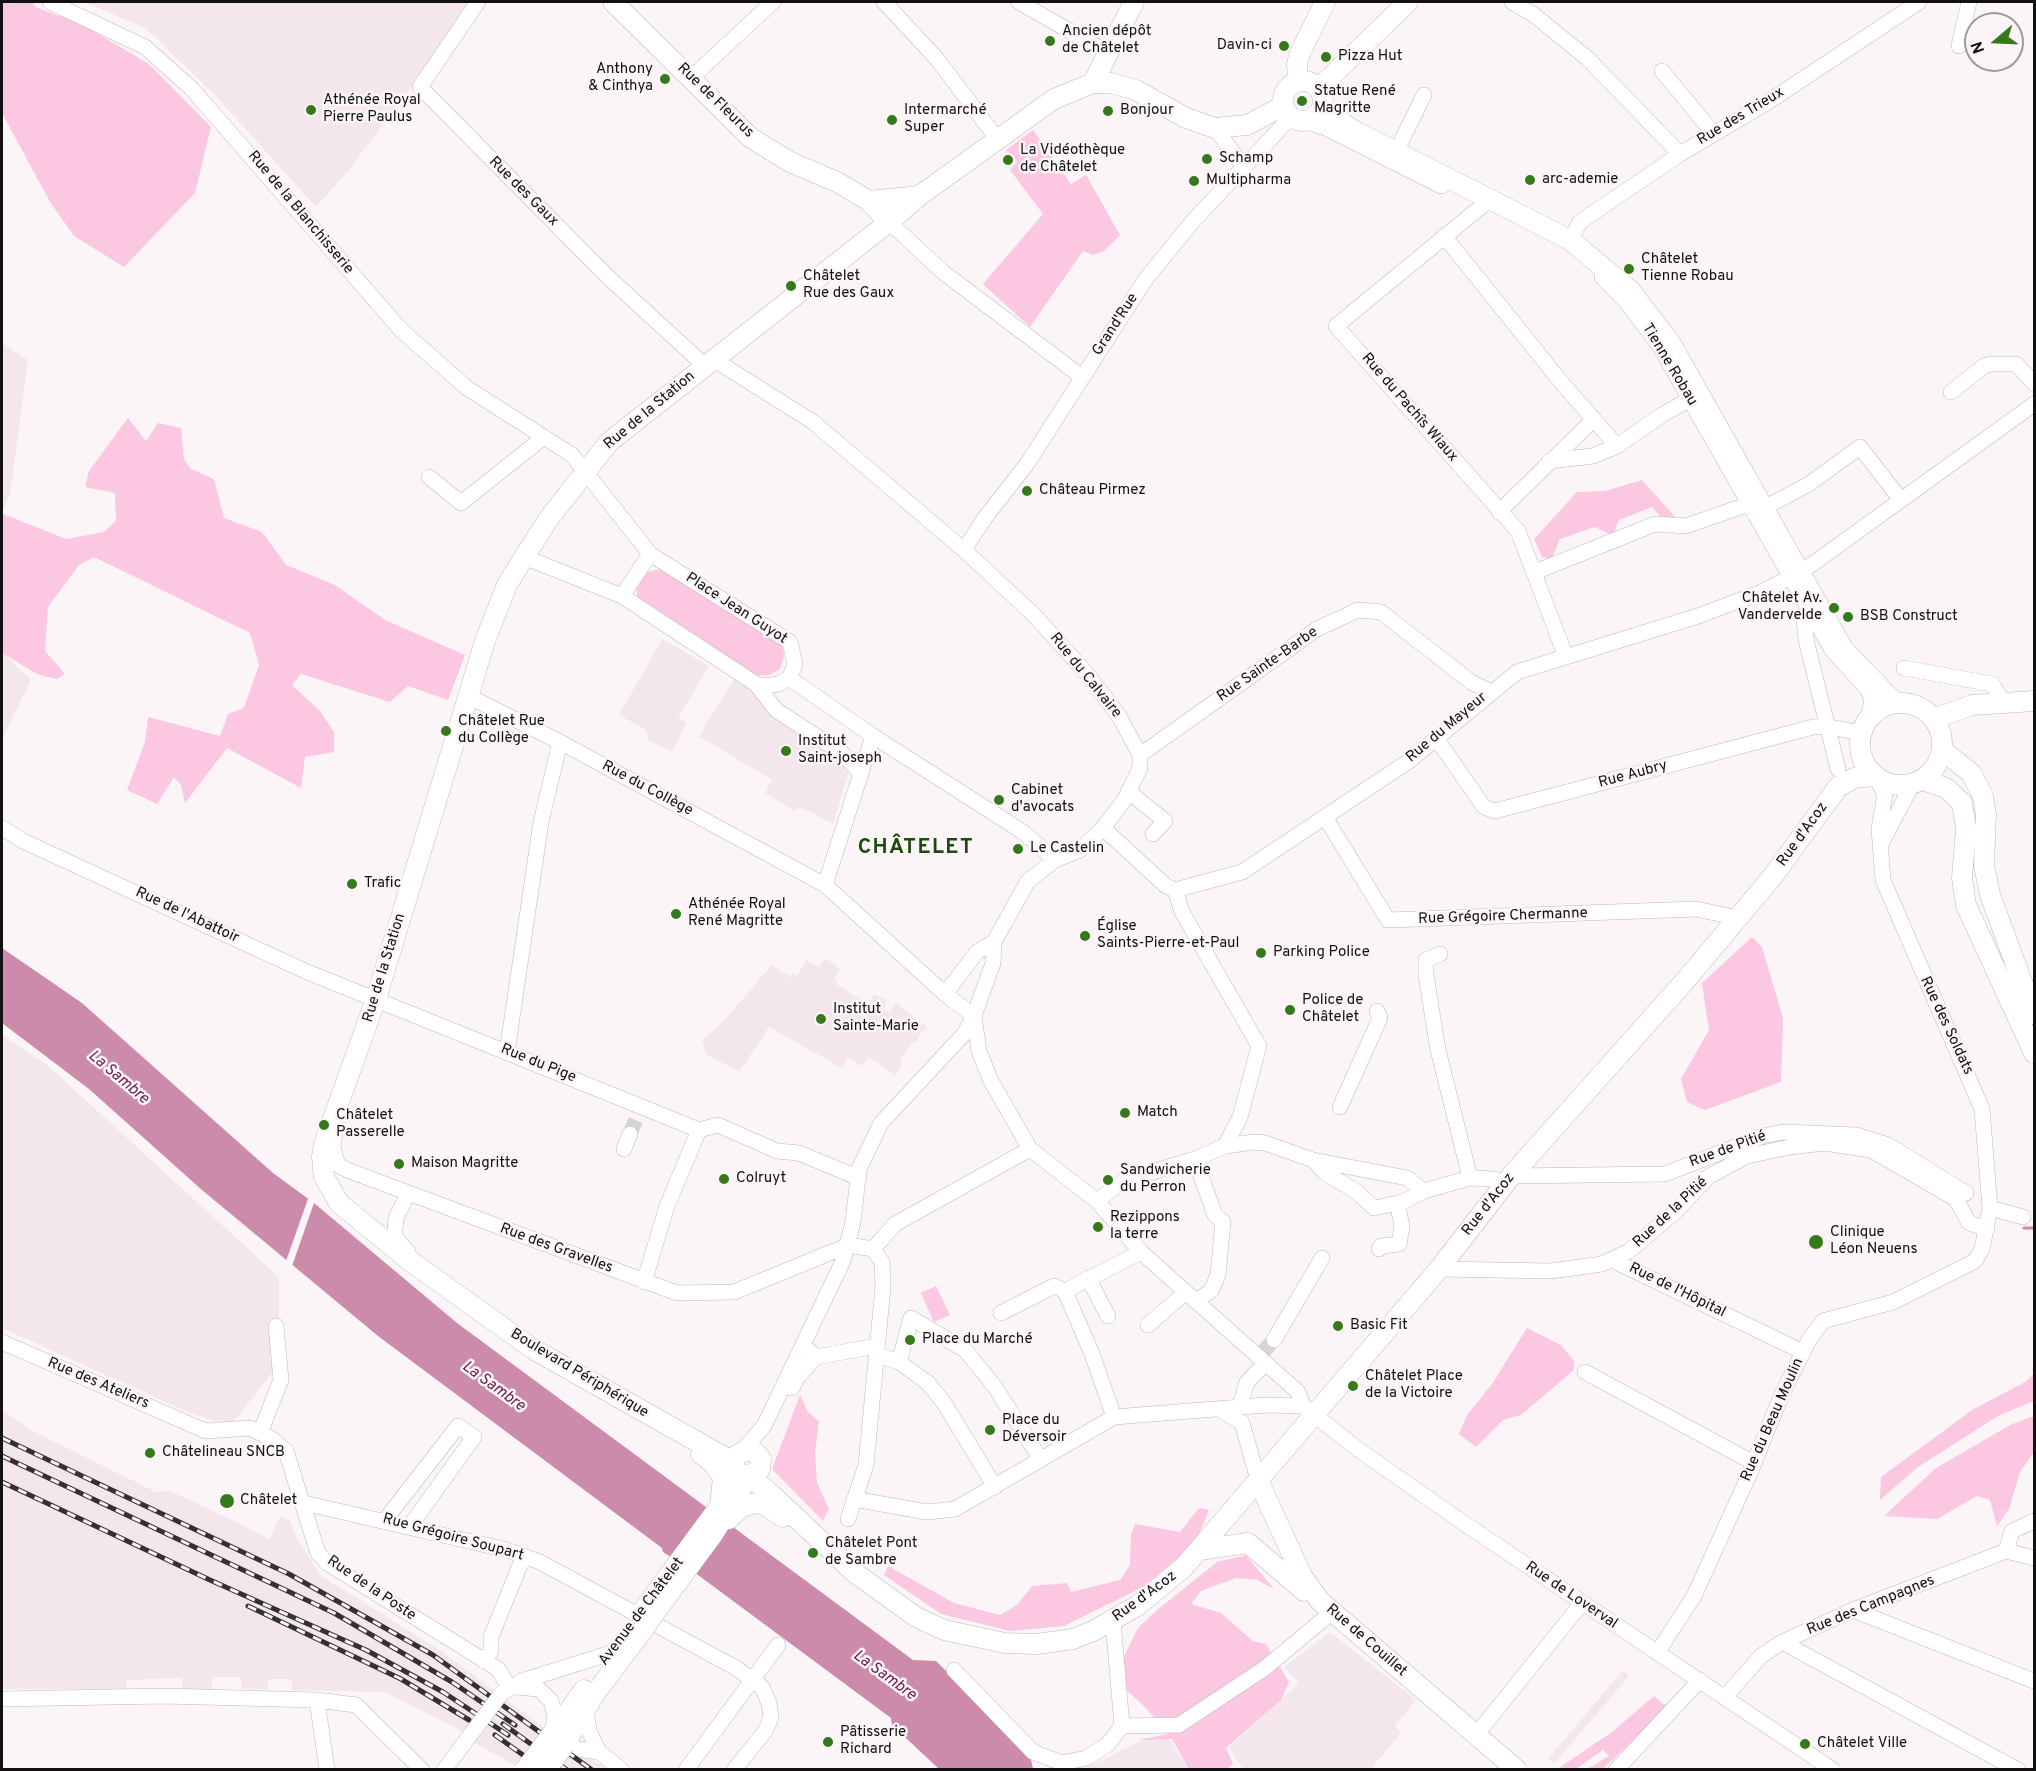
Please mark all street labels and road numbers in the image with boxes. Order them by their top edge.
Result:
street label: Rue de Fleurus [673,60,757,142]
street label: Rue des Trieux [1694,84,1788,150]
street label: Rue de la Blanchisserie [243,148,357,278]
street label: Rue des Gaux [484,153,562,231]
street label: Grand'Rue [1089,291,1143,359]
street label: Tienne Robau [1637,321,1701,409]
street label: Rue du Pachîs Wiaux [1357,350,1461,466]
street label: Rue de la Station [601,368,699,454]
street label: Place Jean Guyot [682,569,790,649]
street label: Rue Sainte-Barbe [1214,624,1322,706]
street label: Rue du Calvaire [1045,630,1125,722]
street label: Rue du Mayeur [1403,689,1491,767]
street label: Rue du Collège [598,757,696,821]
street label: Rue Aubry [1597,757,1669,793]
street label: Rue d'Acoz [1774,799,1832,871]
street label: Rue de l'Abattoir [132,884,242,948]
street label: Rue Grégoire Chermanne [1418,905,1588,929]
street label: Rue de la Station [360,911,410,1025]
street label: Rue des Soldats [1915,974,1977,1078]
street label: Rue du Pige [498,1041,578,1087]
street label: Rue de Pitié [1687,1128,1769,1172]
street label: Rue d'Acoz [1459,1170,1519,1240]
street label: Rue de la Pitié [1630,1174,1712,1252]
street label: Rue des Gravelles [497,1220,615,1278]
street label: Rue de l'Hôpital [1626,1260,1728,1322]
street label: Boulevard Périphérique [507,1326,651,1422]
street label: Rue des Ateliers [44,1354,152,1414]
street label: Rue du Beau Moulin [1738,1356,1808,1484]
street label: Rue Grégoire Soupart [380,1511,526,1565]
street label: Rue de la Poste [323,1553,419,1625]
street label: Avenue de Châtelet [595,1554,689,1670]
street label: Rue de Loverval [1521,1559,1621,1633]
street label: Rue d'Acoz [1109,1568,1181,1626]
street label: Rue des Campagnes [1804,1572,1938,1640]
street label: Rue de Couillet [1322,1601,1410,1681]

